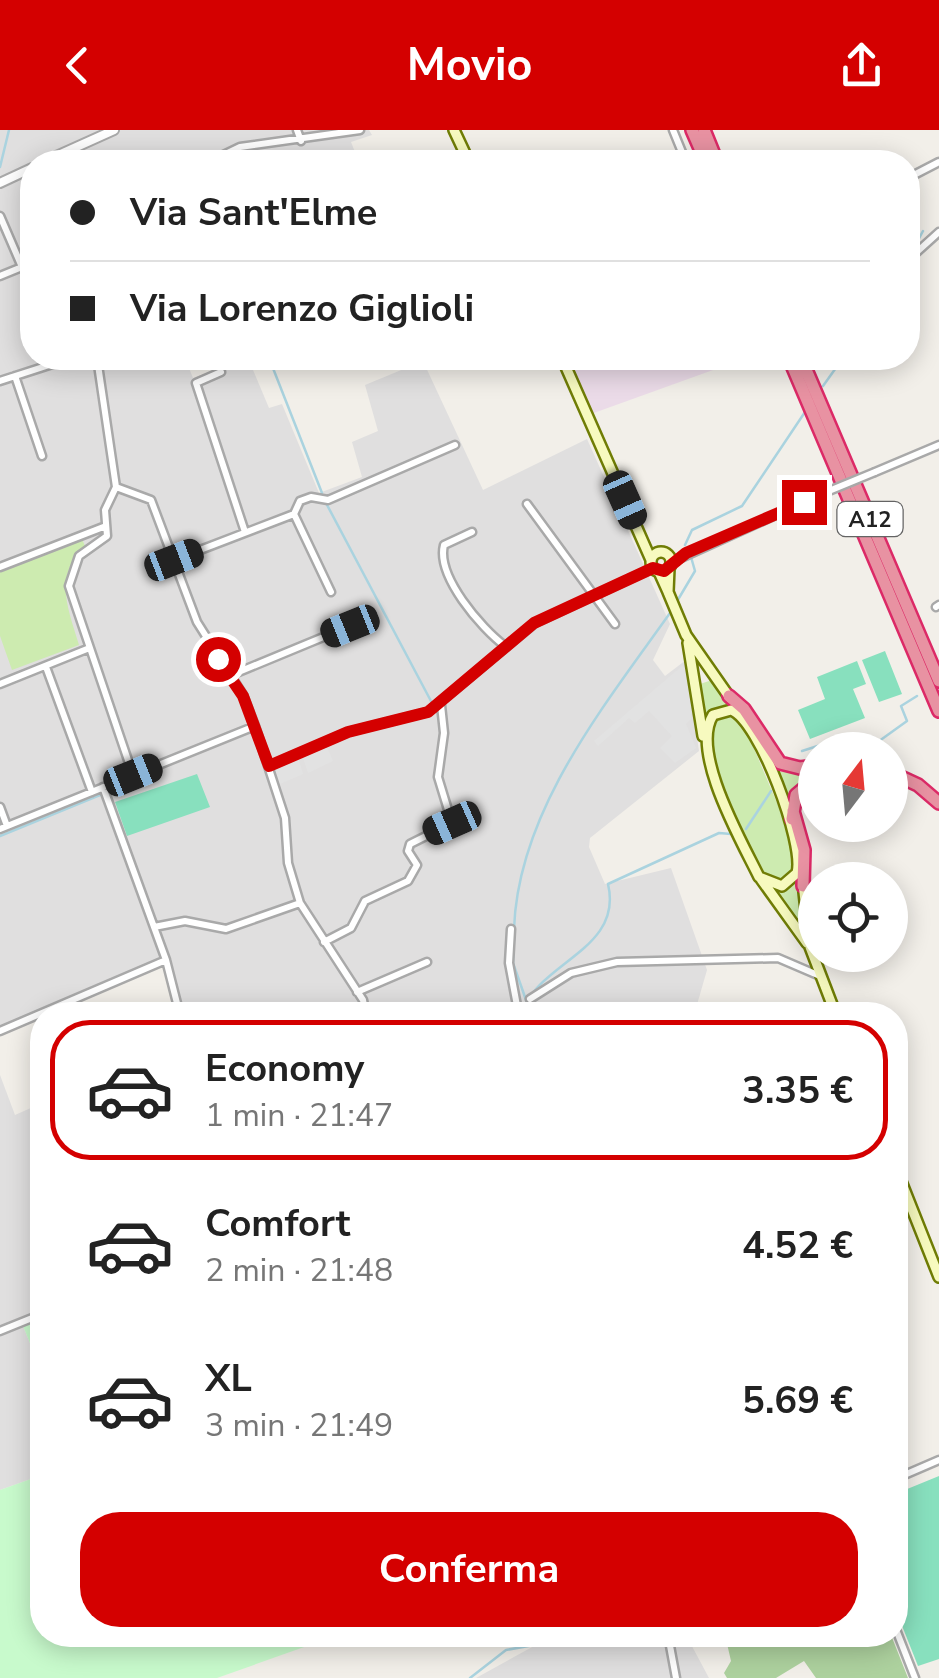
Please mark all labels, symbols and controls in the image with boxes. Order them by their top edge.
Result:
text: Movio [407,35,532,96]
icon: back [50,38,105,93]
icon: share [834,38,889,93]
text: Via Sant'Elme [130,187,377,238]
text: Via Lorenzo Giglioli [130,283,474,334]
car [599,466,651,534]
route end [782,480,827,525]
road number: A12 [838,502,902,536]
car [141,535,207,585]
car [317,601,383,651]
route start [196,637,241,682]
north arrow [798,732,908,842]
map controls [798,732,908,972]
car [100,750,166,800]
car [418,797,486,849]
button: locate [798,862,908,972]
text: Economy [205,1043,364,1094]
icon: car [85,1045,175,1135]
text: 3.35 € [742,1065,853,1116]
text: 1 min · 21:47 [205,1094,393,1137]
text: Comfort [205,1198,350,1249]
icon: car [85,1200,175,1290]
text: 4.52 € [742,1220,853,1271]
text: 2 min · 21:48 [205,1249,393,1292]
text: XL [205,1353,252,1404]
icon: car [85,1355,175,1445]
text: 5.69 € [742,1375,853,1426]
text: 3 min · 21:49 [205,1404,393,1447]
button: Conferma [80,1512,858,1627]

